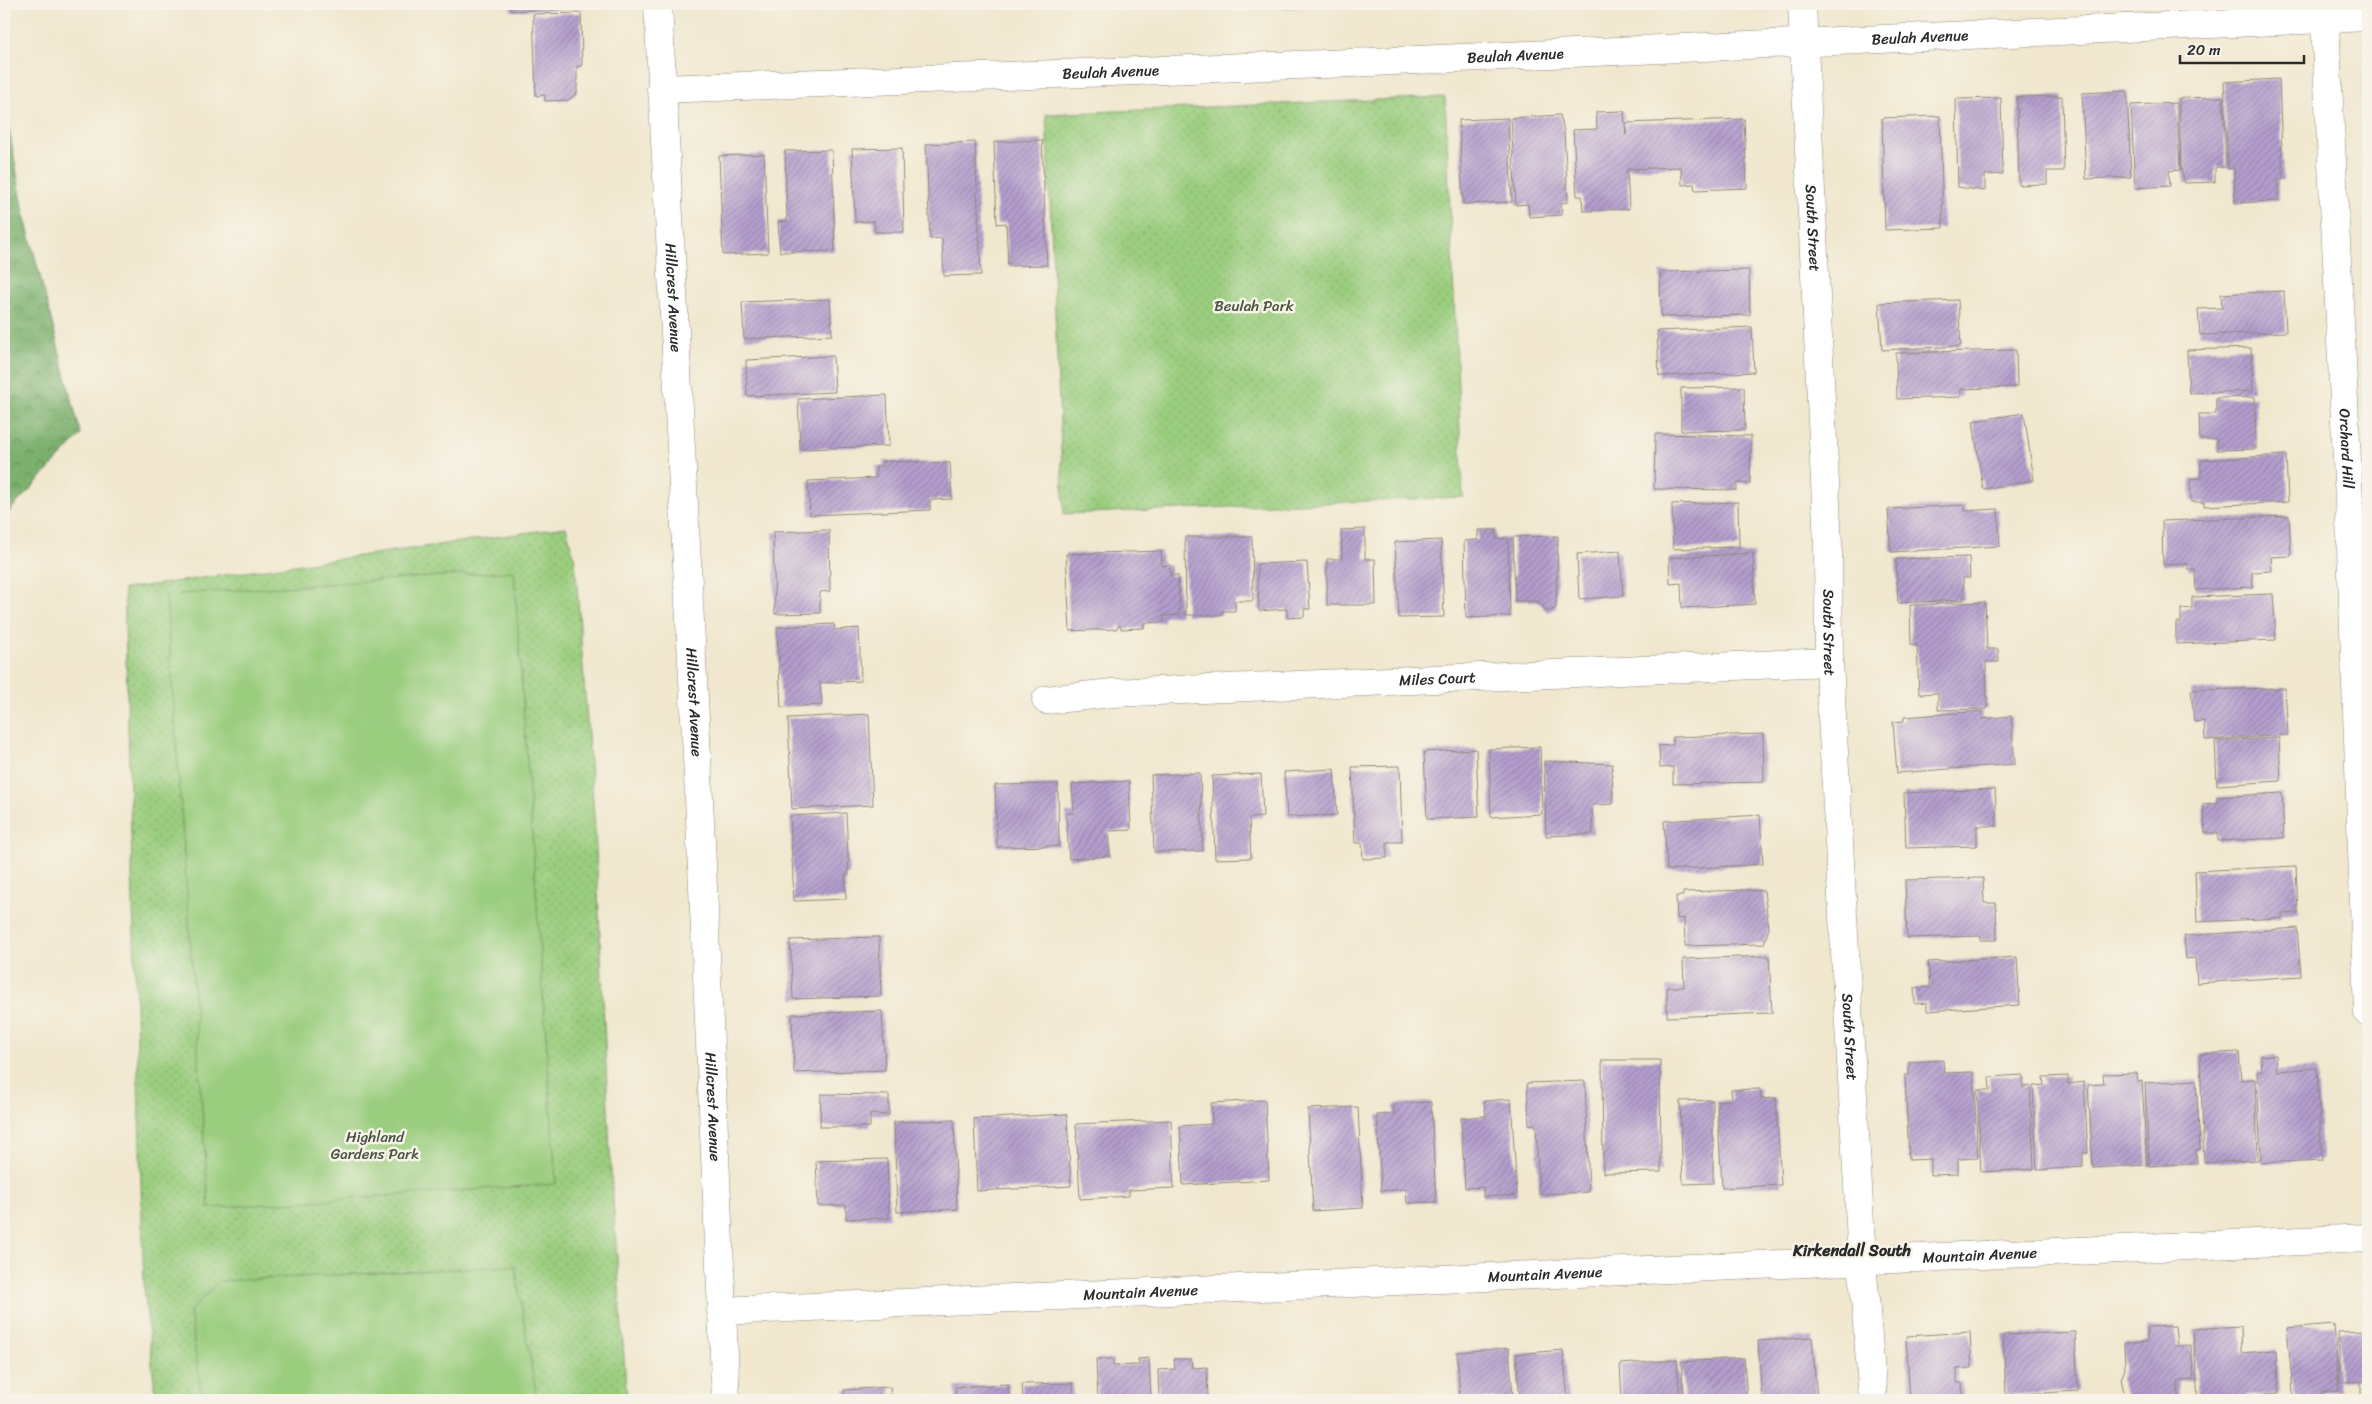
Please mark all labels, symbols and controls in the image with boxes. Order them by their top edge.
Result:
street label: Beulah Avenue [1871,22,1969,52]
scale bar [2180,32,2303,64]
text: 20 m [2187,37,2221,63]
street label: Beulah Avenue [1466,40,1564,71]
street label: Beulah Avenue [1062,57,1160,87]
street label: South Street [1798,184,1828,272]
street label: Hillcrest Avenue [657,242,689,353]
park label: Beulah Park [1214,293,1295,319]
street label: Orchard Hill [2331,408,2361,490]
street label: South Street [1815,589,1843,677]
street label: Hillcrest Avenue [678,647,710,758]
street label: Miles Court [1398,664,1477,694]
street label: South Street [1834,993,1865,1081]
street label: Hillcrest Avenue [697,1051,728,1162]
park label: Highland Gardens Park [331,1124,419,1167]
district label: Kirkendall South [1792,1236,1912,1265]
street label: Mountain Avenue [1922,1240,2038,1271]
street label: Mountain Avenue [1487,1259,1603,1290]
street label: Mountain Avenue [1083,1277,1199,1308]

